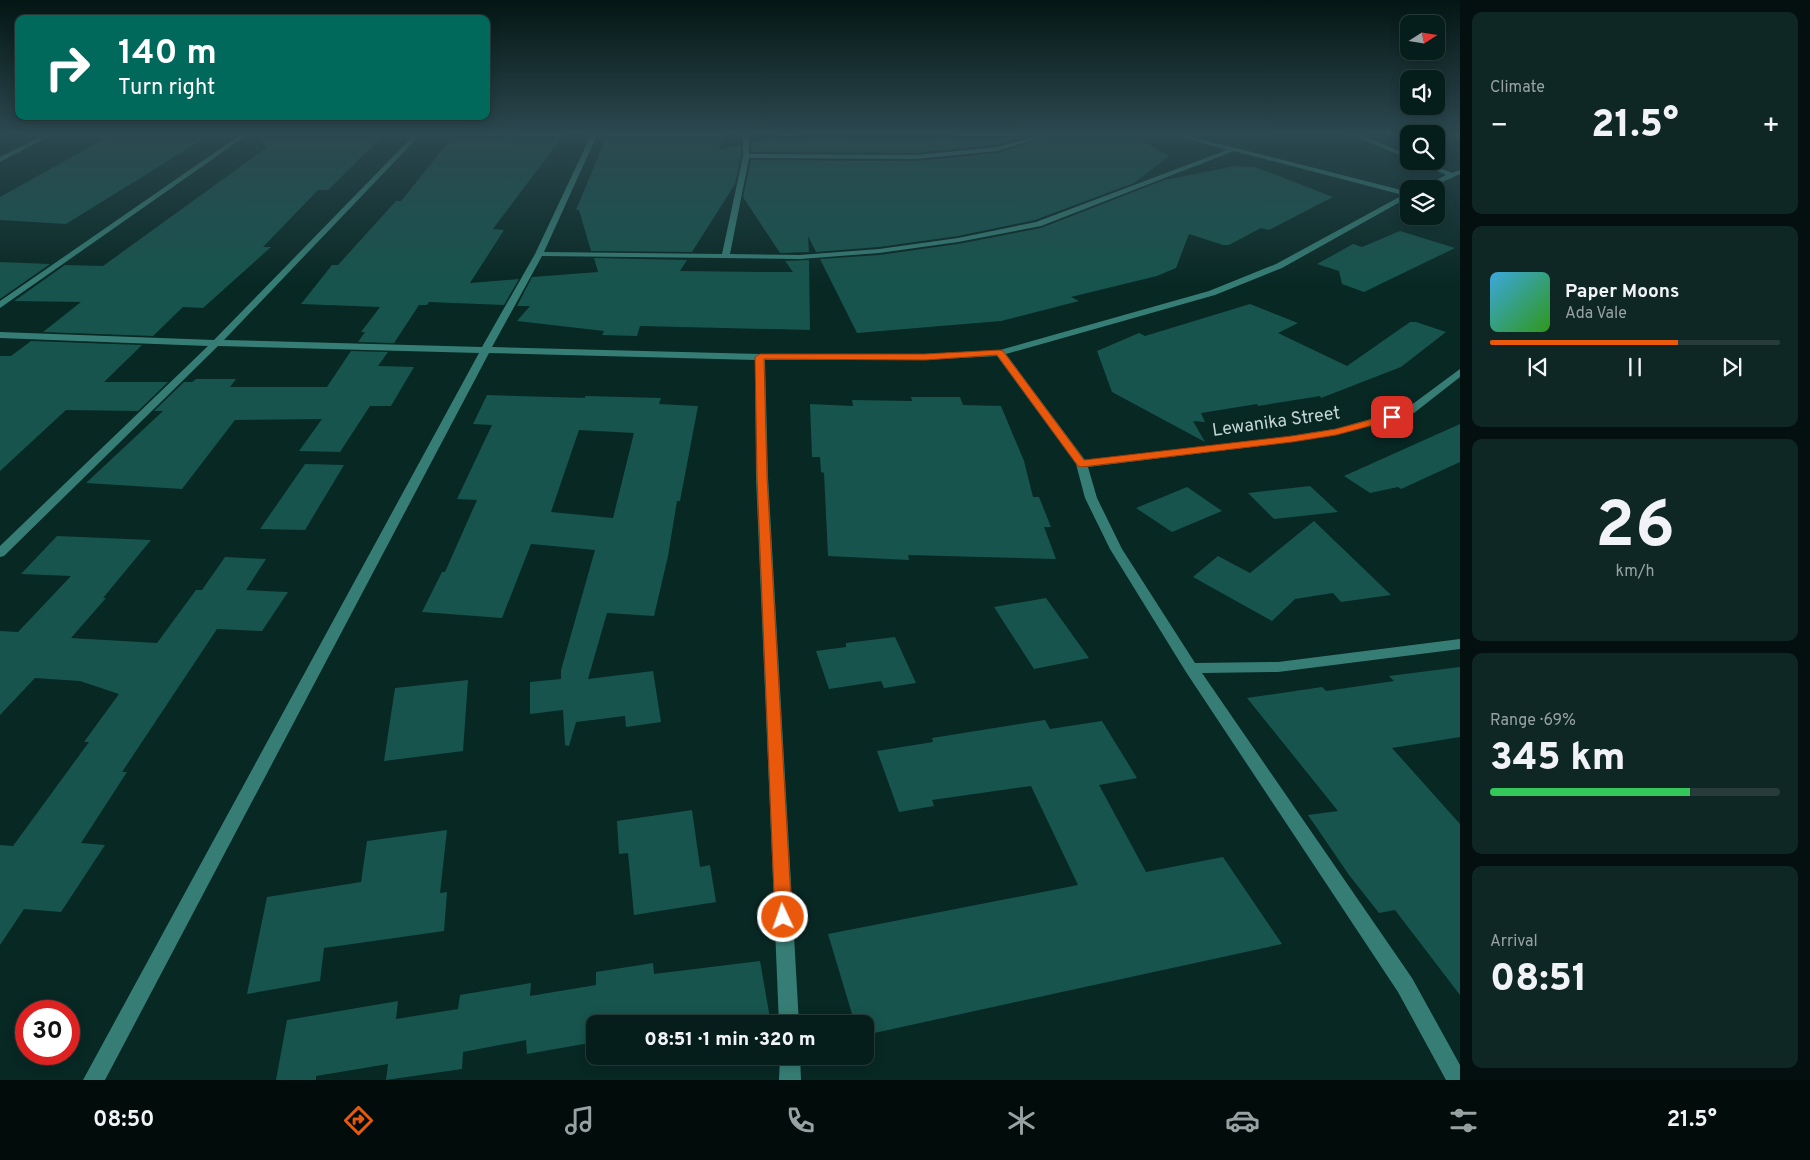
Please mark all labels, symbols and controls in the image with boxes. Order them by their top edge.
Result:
north arrow [1400,15,1445,60]
map controls [1400,15,1445,225]
text: 140 m [118,32,217,76]
icon: right [35,35,100,100]
button: sound [1400,70,1445,115]
text: Turn right [118,75,215,102]
text: Climate [1490,78,1545,98]
text: 21.5° [1591,102,1679,151]
text: − [1490,109,1508,145]
text: + [1762,109,1780,145]
button: search [1400,125,1445,170]
button: layers [1400,180,1445,225]
text: Paper Moons [1565,280,1679,304]
text: Ada Vale [1565,304,1627,324]
icon: previous [1524,353,1552,381]
icon: pause [1621,353,1649,381]
icon: next [1718,353,1746,381]
pin [1371,396,1413,438]
street label: Lewanika Street [1211,402,1342,443]
icon: arrive [1378,403,1406,431]
text: 26 [1595,488,1675,570]
text: km/h [1616,562,1654,582]
text: Range · 69% [1490,711,1576,731]
text: 345 km [1490,735,1625,784]
position arrow [756,890,808,942]
text: Arrival [1490,932,1538,952]
text: 08:51 [1490,956,1587,1005]
speed limit sign: 30 [15,1000,80,1065]
text: 08:51 · 1 min · 320 m [644,1028,816,1052]
icon: directions [341,1103,376,1138]
icon: music [562,1103,597,1138]
icon: phone [783,1103,818,1138]
icon: climate [1004,1103,1039,1138]
icon: car [1225,1103,1260,1138]
icon: filters [1446,1103,1481,1138]
text: 08:50 [93,1107,155,1134]
text: 21.5° [1667,1107,1717,1134]

